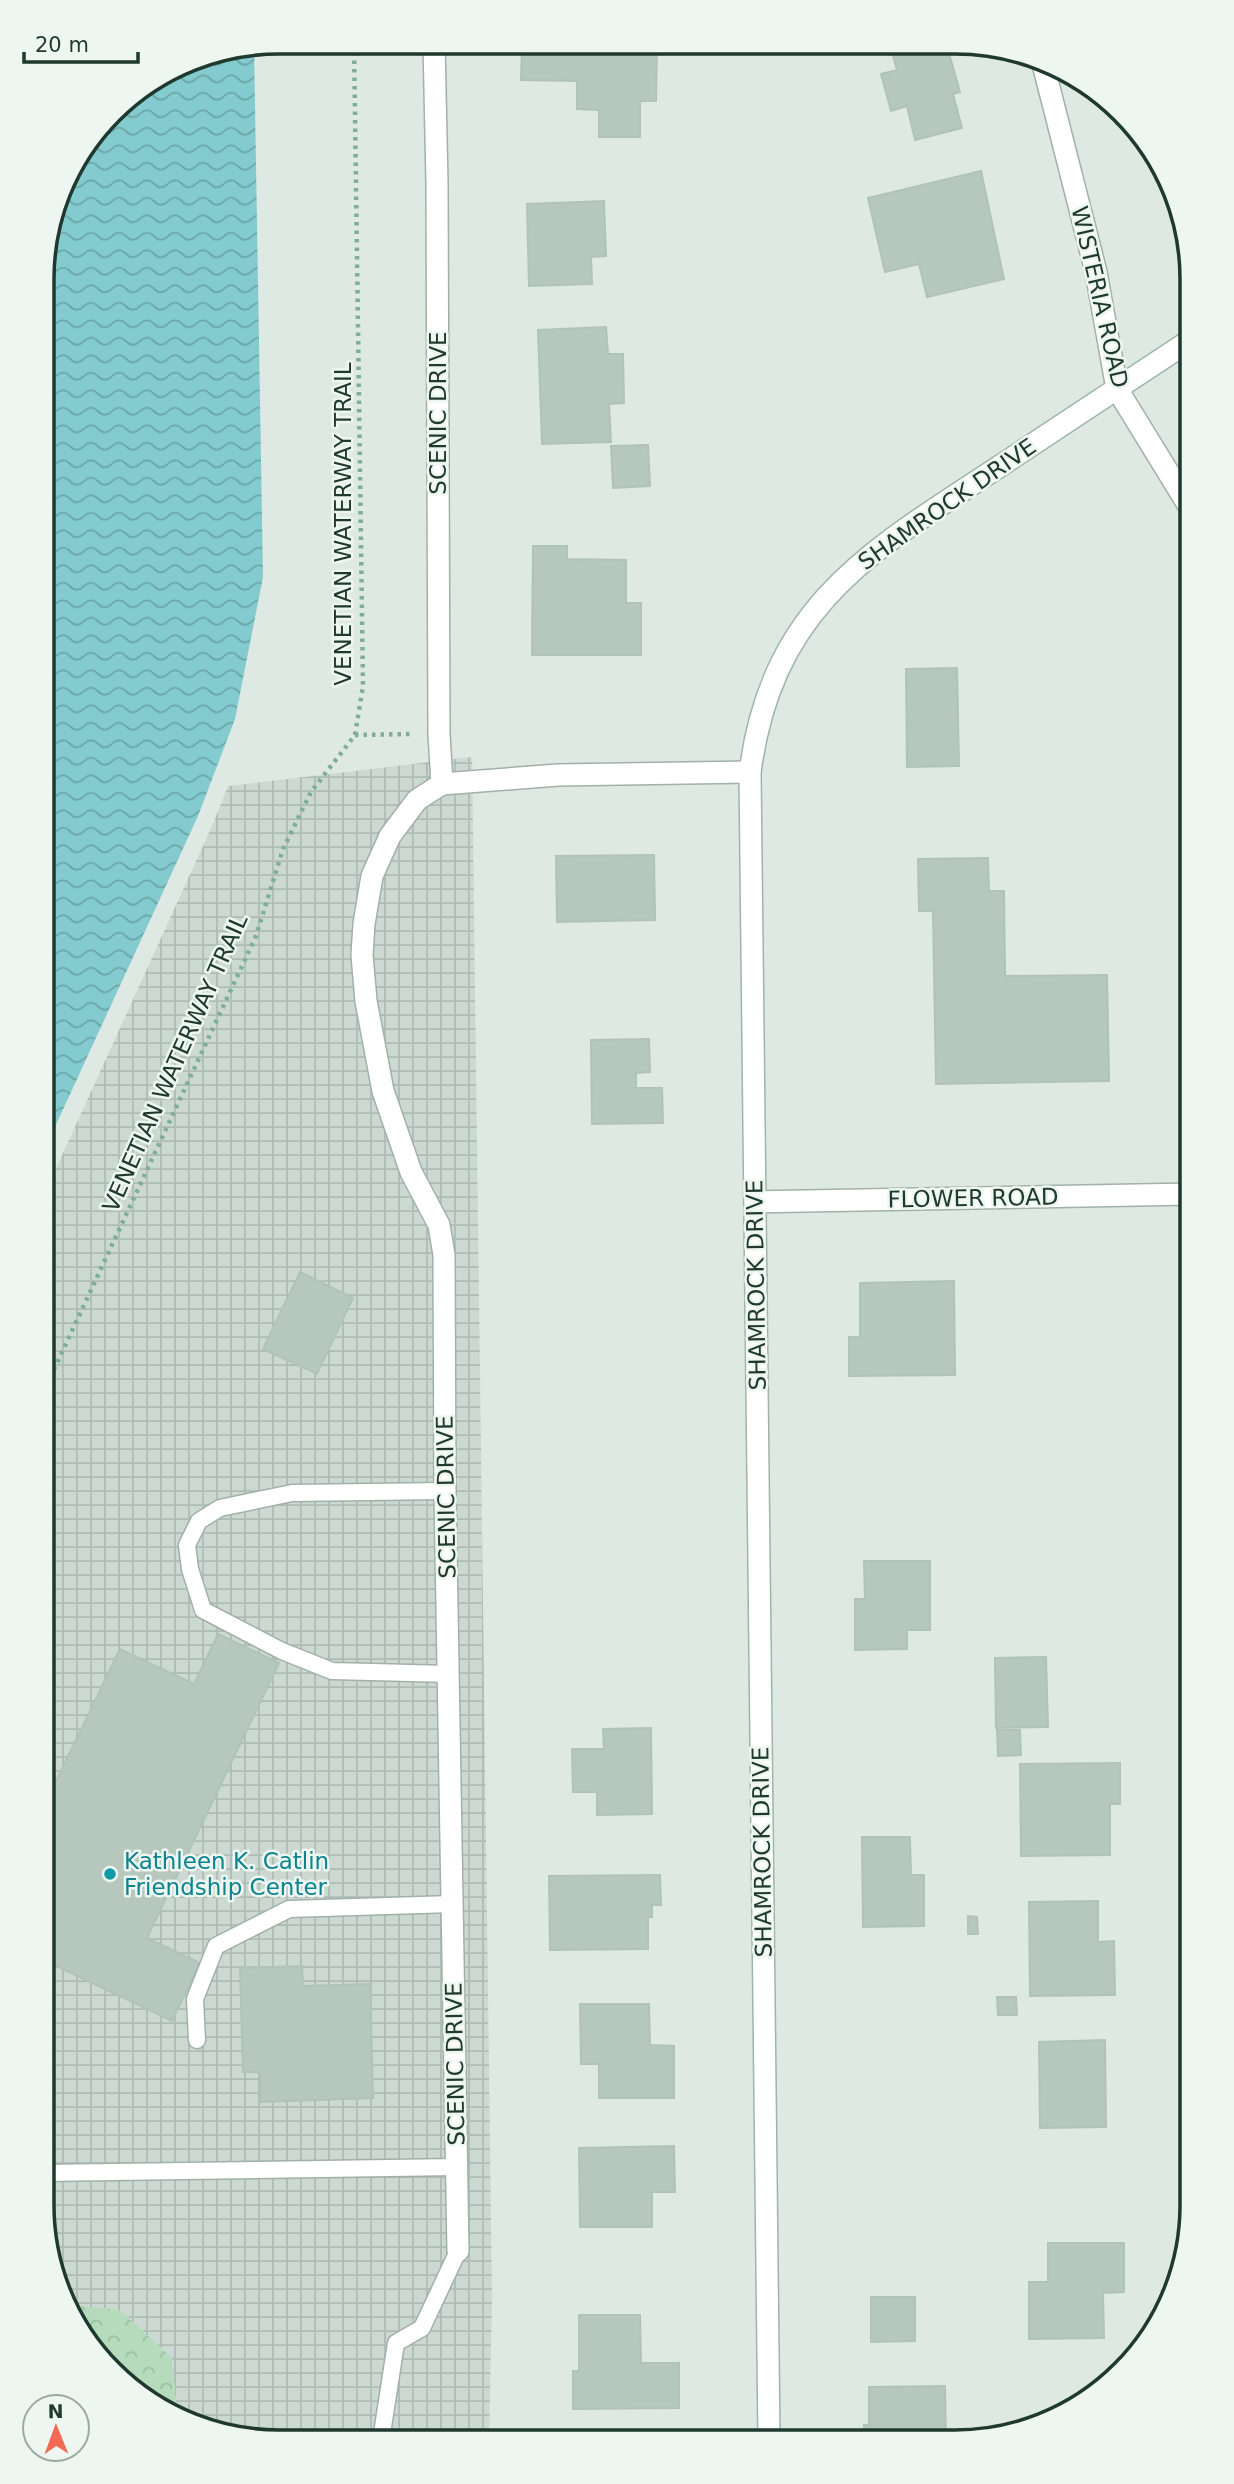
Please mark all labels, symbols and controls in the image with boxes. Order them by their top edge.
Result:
scale bar [24,21,138,65]
text: 20 m [35,33,89,57]
street label: WISTERIA ROAD [1066,204,1134,390]
street label: SCENIC DRIVE [425,331,451,495]
street label: VENETIAN WATERWAY TRAIL [330,362,356,686]
street label: SHAMROCK DRIVE [853,433,1041,575]
street label: VENETIAN WATERWAY TRAIL [97,910,253,1216]
street label: SHAMROCK DRIVE [741,1179,771,1391]
street label: FLOWER ROAD [887,1184,1059,1212]
street label: SCENIC DRIVE [432,1415,460,1579]
street label: SHAMROCK DRIVE [747,1746,777,1958]
place label: Kathleen K. Catlin Friendship Center [124,1848,329,1900]
marker: Kathleen K. Catlin Friendship Center [102,1866,118,1882]
street label: SCENIC DRIVE [441,1982,469,2146]
north arrow [21,2393,91,2463]
text: N [48,2400,64,2422]

